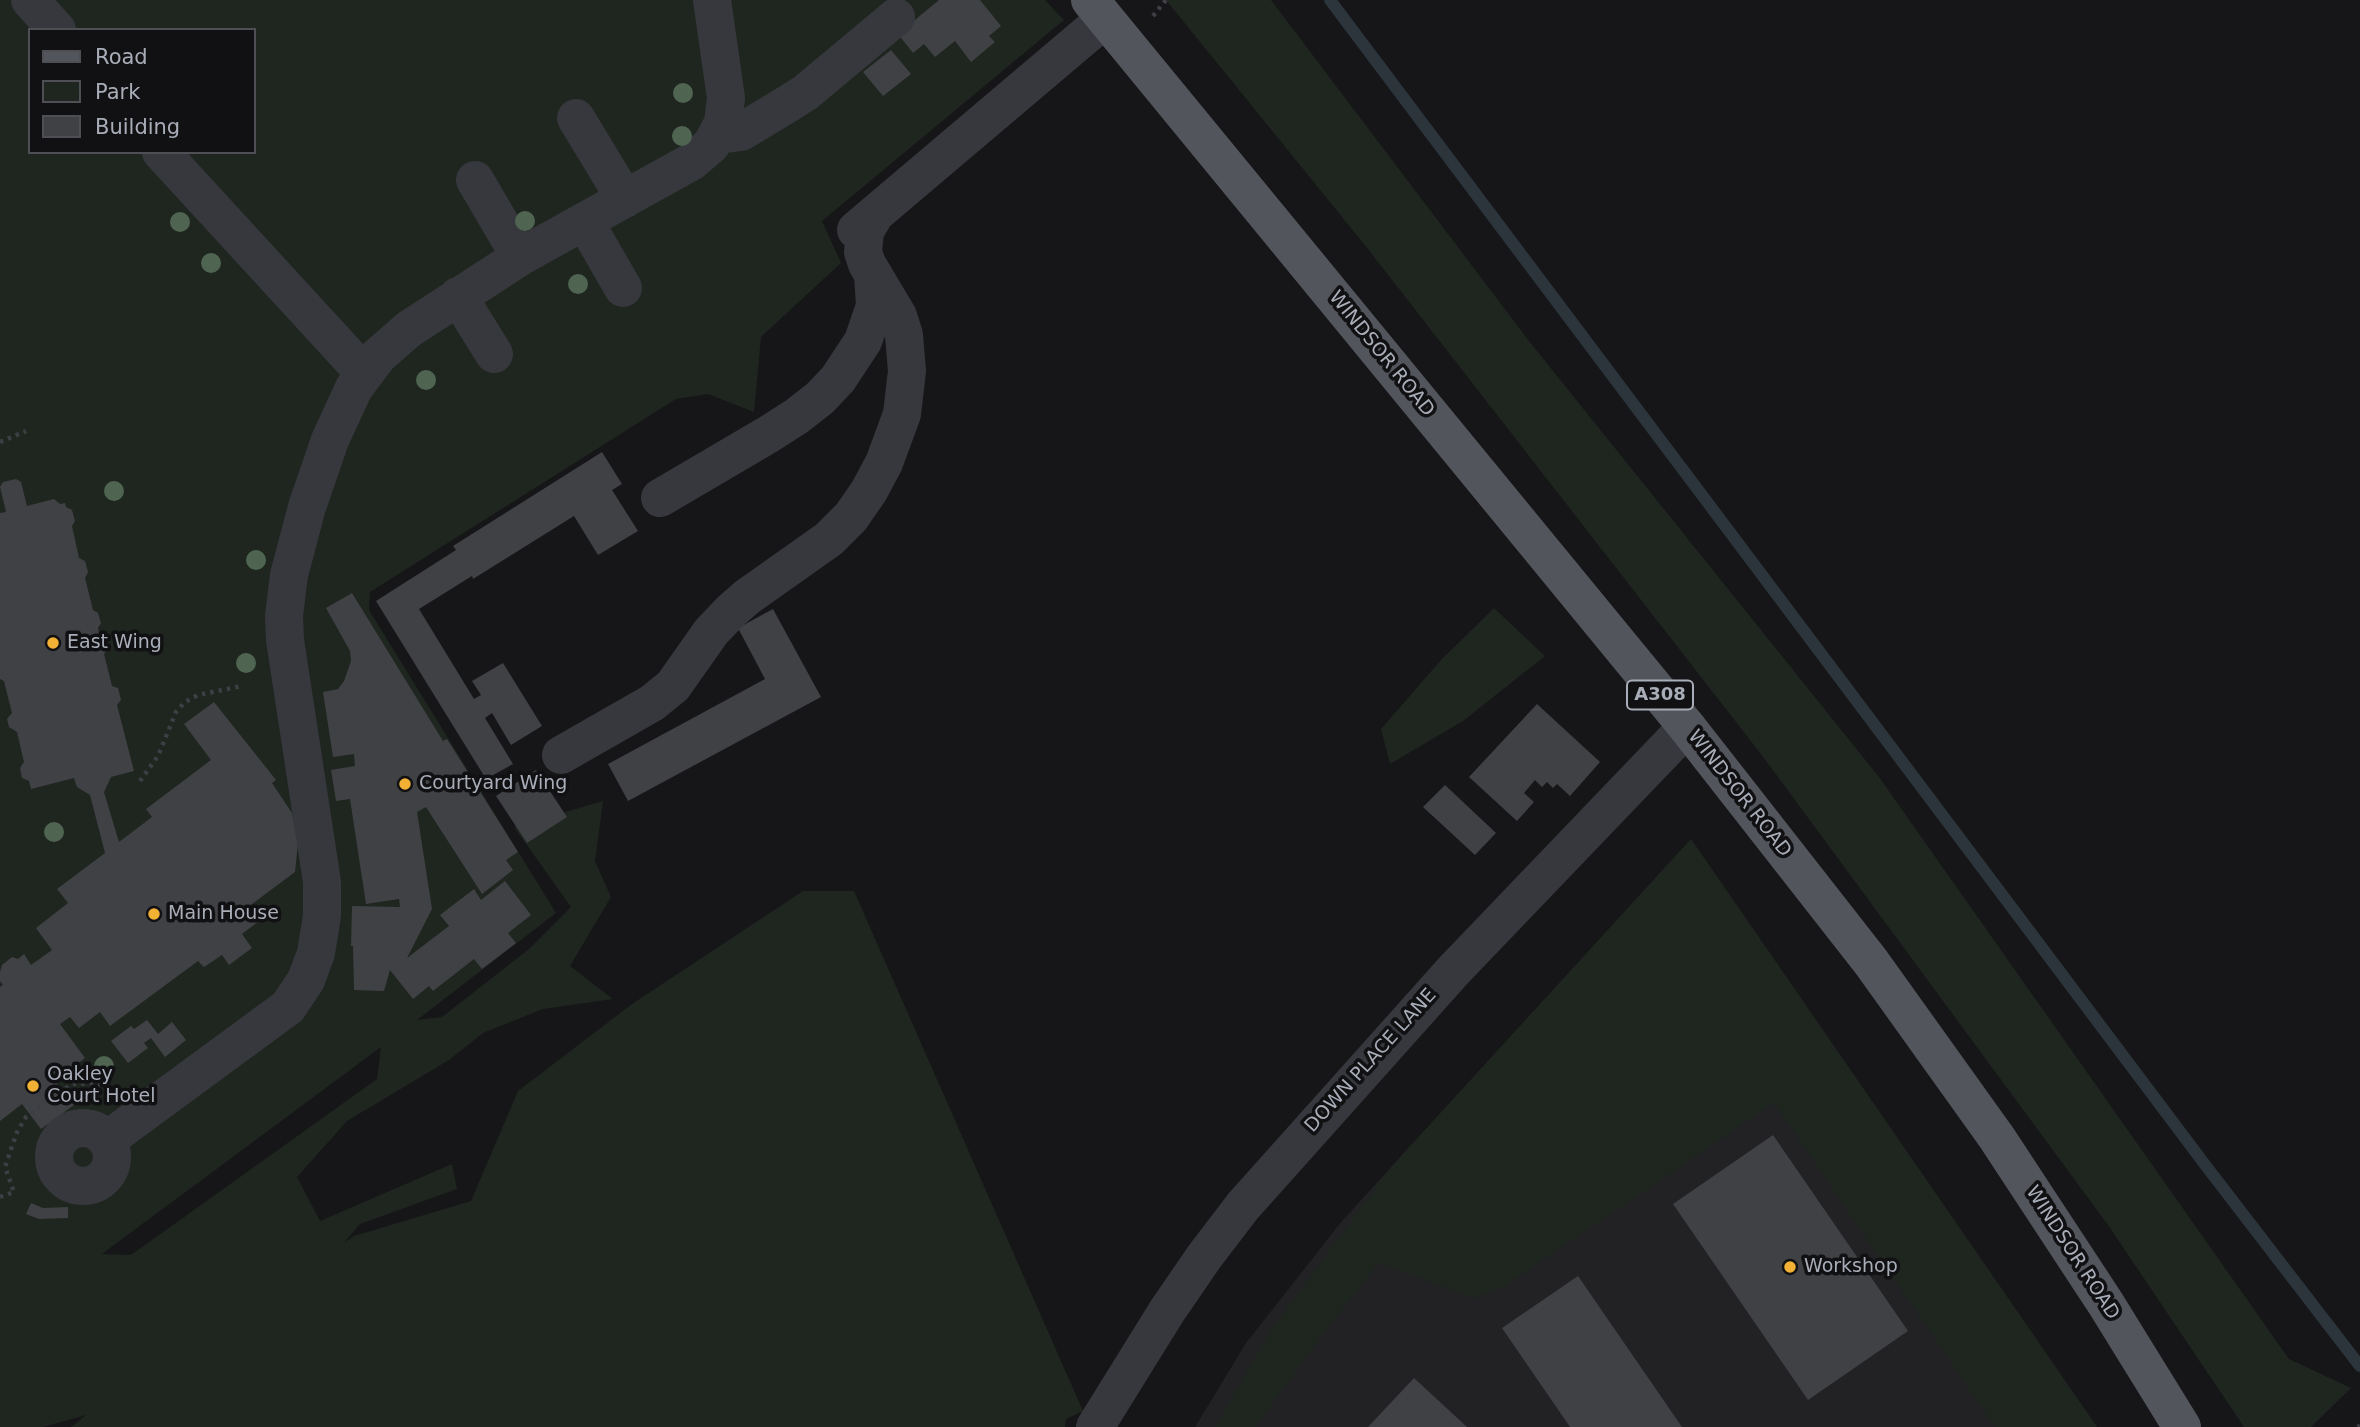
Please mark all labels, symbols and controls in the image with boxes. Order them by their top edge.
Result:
legend [28,28,256,154]
text: Road [95,45,148,69]
text: Park [95,80,140,104]
text: Building [95,115,180,139]
street label: WINDSOR ROAD [1323,287,1439,421]
place label: East Wing [67,632,162,654]
marker: East Wing [45,635,61,651]
road number: A308 [1627,680,1693,710]
street label: WINDSOR ROAD [1682,726,1796,862]
place label: Courtyard Wing [419,773,567,795]
marker: Courtyard Wing [397,776,413,792]
place label: Main House [168,903,279,925]
marker: Main House [146,906,162,922]
street label: DOWN PLACE LANE [1301,985,1441,1137]
place label: Oakley Court Hotel [47,1064,156,1108]
marker: Oakley Court Hotel [25,1078,41,1094]
street label: WINDSOR ROAD [2020,1182,2124,1324]
place label: Workshop [1804,1256,1898,1278]
marker: Workshop [1782,1259,1798,1275]

